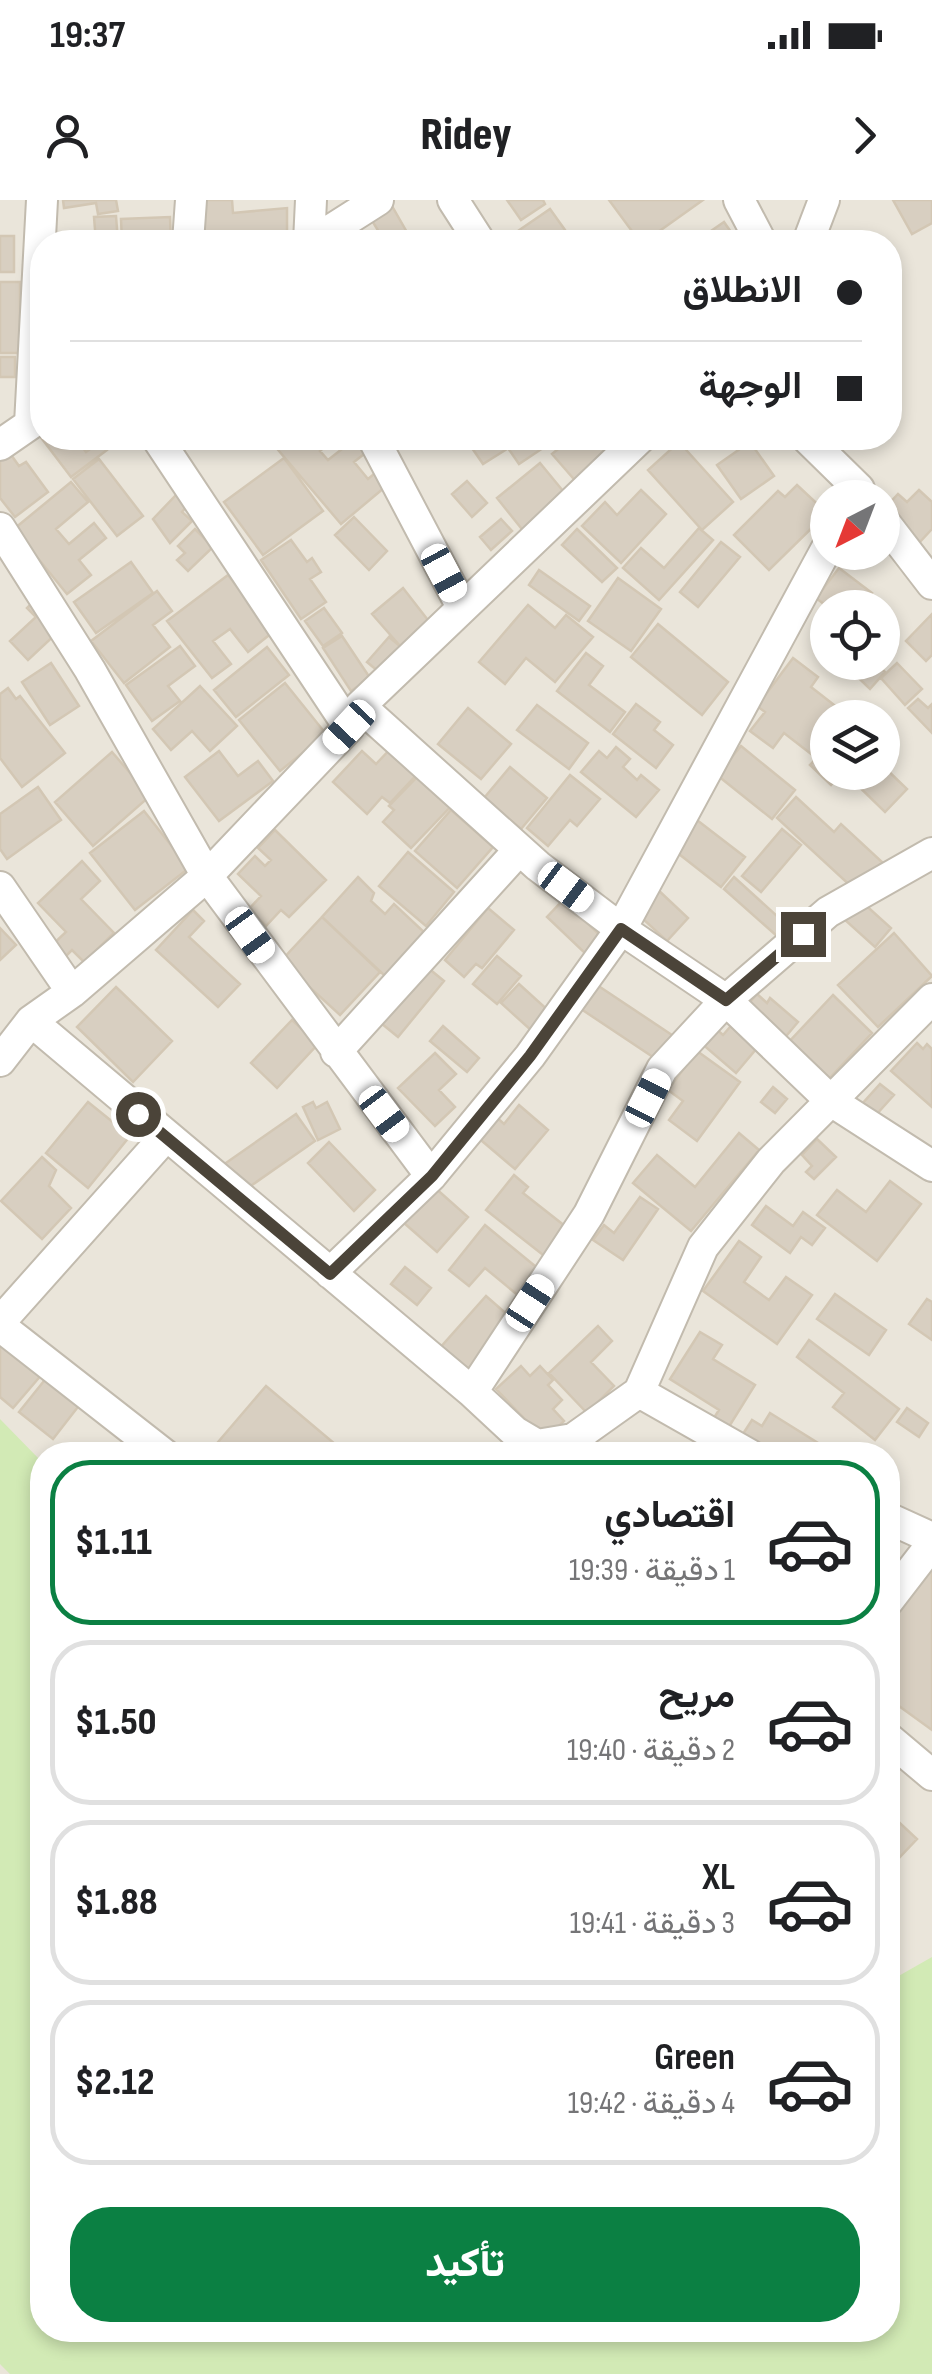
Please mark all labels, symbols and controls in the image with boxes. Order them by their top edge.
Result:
text: 19:37 [50,13,125,58]
icon: person [40,108,95,163]
text: Ridey [421,108,512,163]
icon: forward [837,108,892,163]
text: الانطلاق [683,268,802,313]
text: الوجهة [699,364,802,409]
north arrow [810,480,900,570]
map controls [810,480,900,790]
car [417,539,471,607]
button: locate [810,590,900,680]
car [318,695,380,759]
button: layers [810,700,900,790]
car [533,857,599,917]
car [220,902,280,968]
route end [781,912,826,957]
car [621,1064,675,1132]
car [354,1081,414,1147]
route start [116,1092,161,1137]
car [501,1270,559,1336]
text: اقتصادي [604,1493,735,1538]
icon: car [765,1498,855,1588]
text: $1.11 [75,1520,152,1565]
text: 1 دقيقة · 19:39 [569,1551,735,1590]
text: مريح [659,1673,735,1718]
icon: car [765,1678,855,1768]
text: $1.50 [75,1700,156,1745]
text: 2 دقيقة · 19:40 [567,1731,735,1770]
text: XL [702,1855,735,1900]
icon: car [765,1858,855,1948]
text: $1.88 [75,1880,157,1925]
text: 3 دقيقة · 19:41 [570,1904,735,1943]
text: Green [654,2035,735,2080]
icon: car [765,2038,855,2128]
text: $2.12 [75,2060,154,2105]
text: 4 دقيقة · 19:42 [568,2084,735,2123]
button: تأكيد [70,2207,860,2322]

